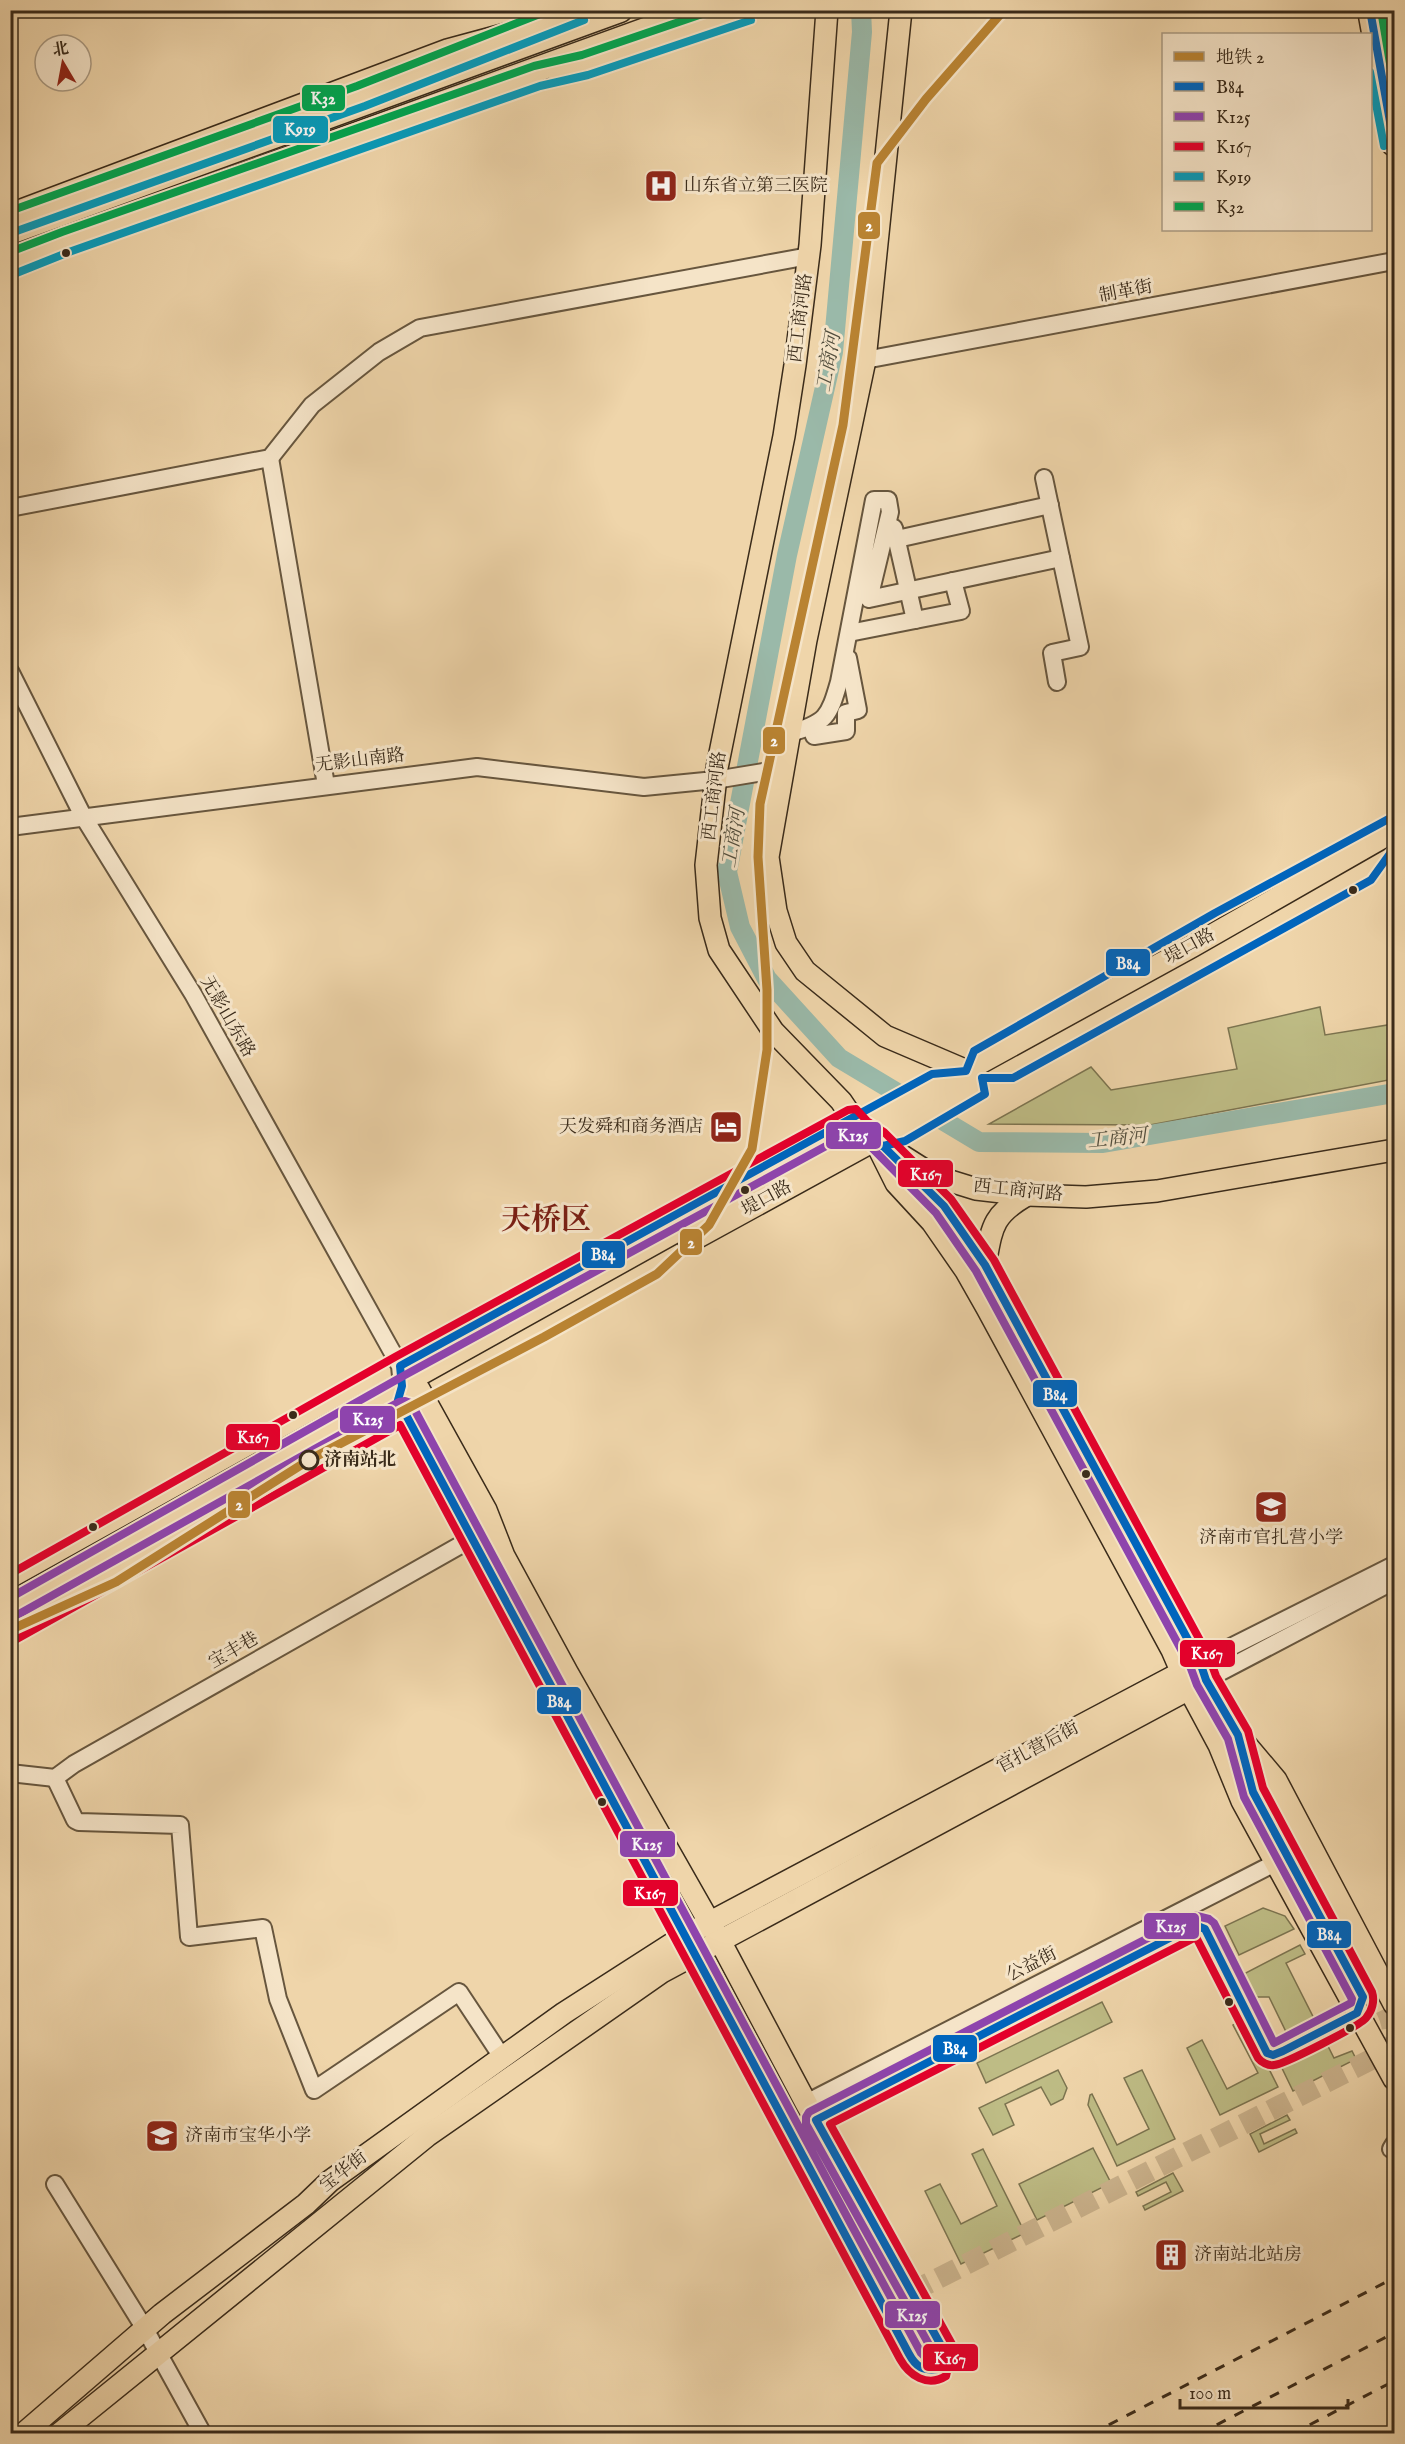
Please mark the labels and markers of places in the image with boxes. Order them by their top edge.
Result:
hospital icon: 山东省立第三医院 [643,168,679,204]
place label: 山东省立第三医院 [684,175,828,198]
unlabelled marker [60,247,72,259]
unlabelled marker [1347,884,1359,896]
hotel icon: 天发舜和商务酒店 [708,1109,744,1145]
place label: 天发舜和商务酒店 [559,1116,703,1139]
unlabelled marker [739,1184,751,1196]
unlabelled marker [287,1409,299,1421]
place label: 济南站北 [324,1449,396,1472]
marker: 济南站北 [299,1450,319,1470]
unlabelled marker [1080,1468,1092,1480]
school or university icon: 济南市官扎营小学 [1253,1489,1289,1525]
unlabelled marker [87,1521,99,1533]
place label: 济南市官扎营小学 [1199,1527,1343,1550]
unlabelled marker [596,1796,608,1808]
unlabelled marker [1223,1996,1235,2008]
unlabelled marker [1344,2022,1356,2034]
school or university icon: 济南市宝华小学 [144,2118,180,2154]
place label: 济南市宝华小学 [185,2125,311,2148]
building icon: 济南站北站房 [1153,2237,1189,2273]
place label: 济南站北站房 [1194,2244,1302,2267]

